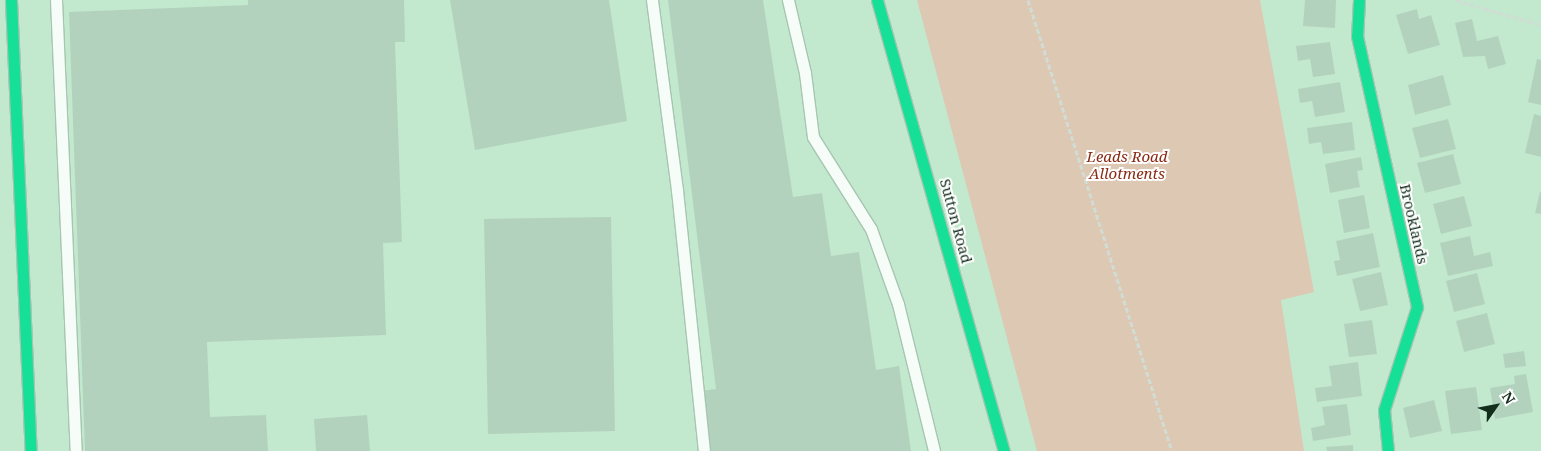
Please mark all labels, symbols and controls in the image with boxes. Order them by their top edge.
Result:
park label: Leads Road Allotments [1087,147,1167,182]
street label: Sutton Road [936,177,976,265]
street label: Brooklands [1396,182,1432,266]
north arrow [1471,381,1521,431]
text: N [1498,388,1520,407]

